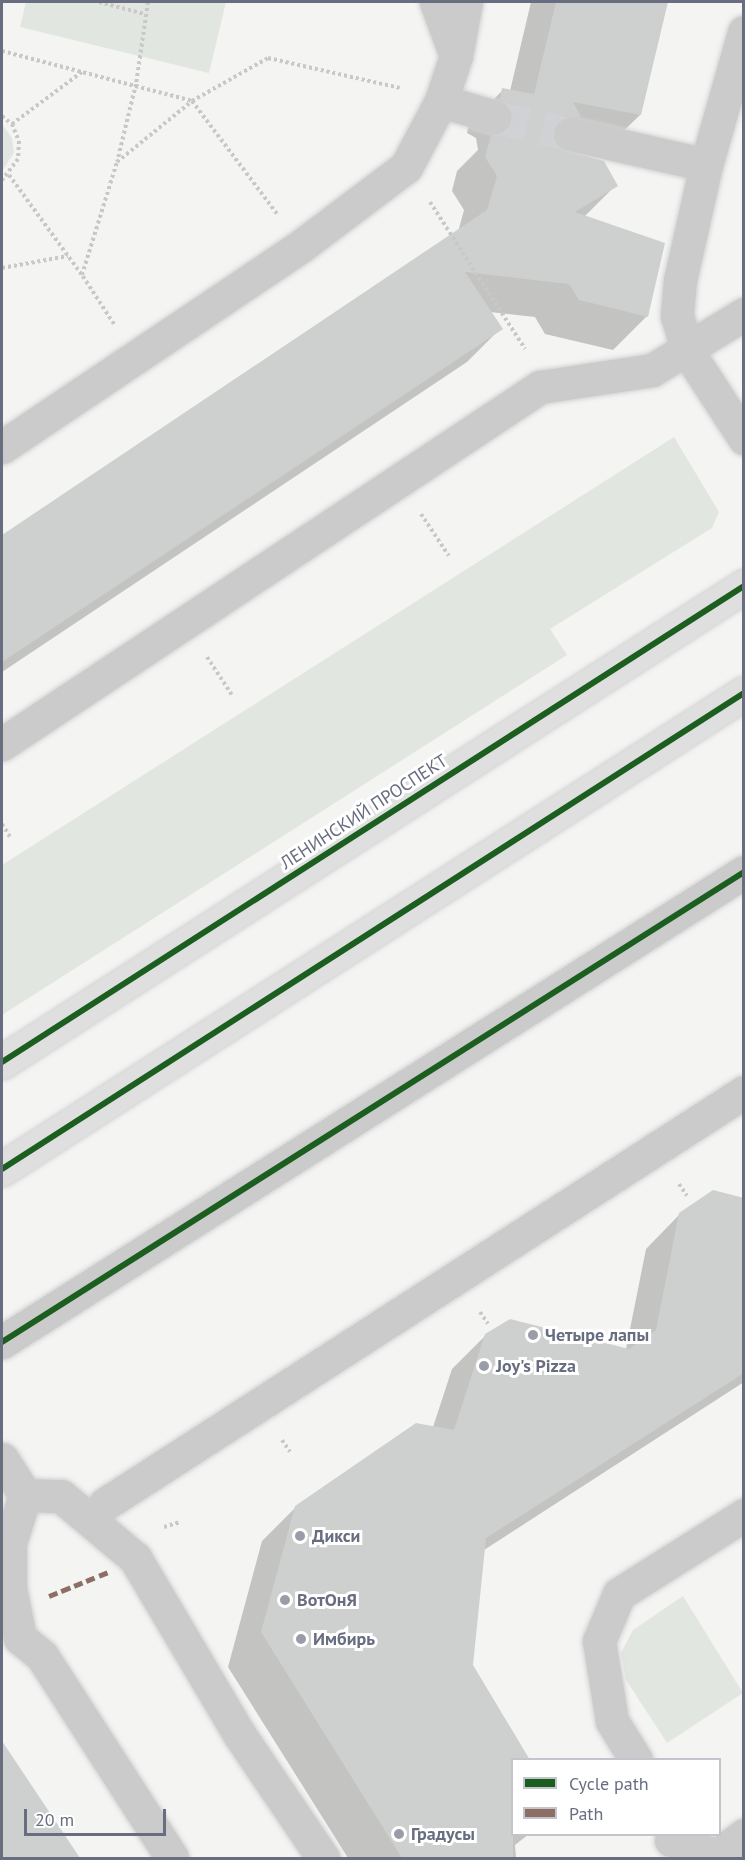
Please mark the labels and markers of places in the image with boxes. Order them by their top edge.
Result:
place label: Четыре лапы [545,1324,649,1346]
marker: Четыре лапы [526,1328,540,1342]
place label: Joy's Pizza [496,1355,576,1377]
marker: Joy's Pizza [477,1359,491,1373]
place label: Дикси [312,1525,360,1547]
marker: Дикси [293,1529,307,1543]
place label: ВотОнЯ [297,1589,357,1611]
marker: ВотОнЯ [278,1593,292,1607]
place label: Имбирь [313,1628,375,1650]
marker: Имбирь [294,1632,308,1646]
place label: Градусы [411,1823,475,1845]
marker: Градусы [392,1827,406,1841]

